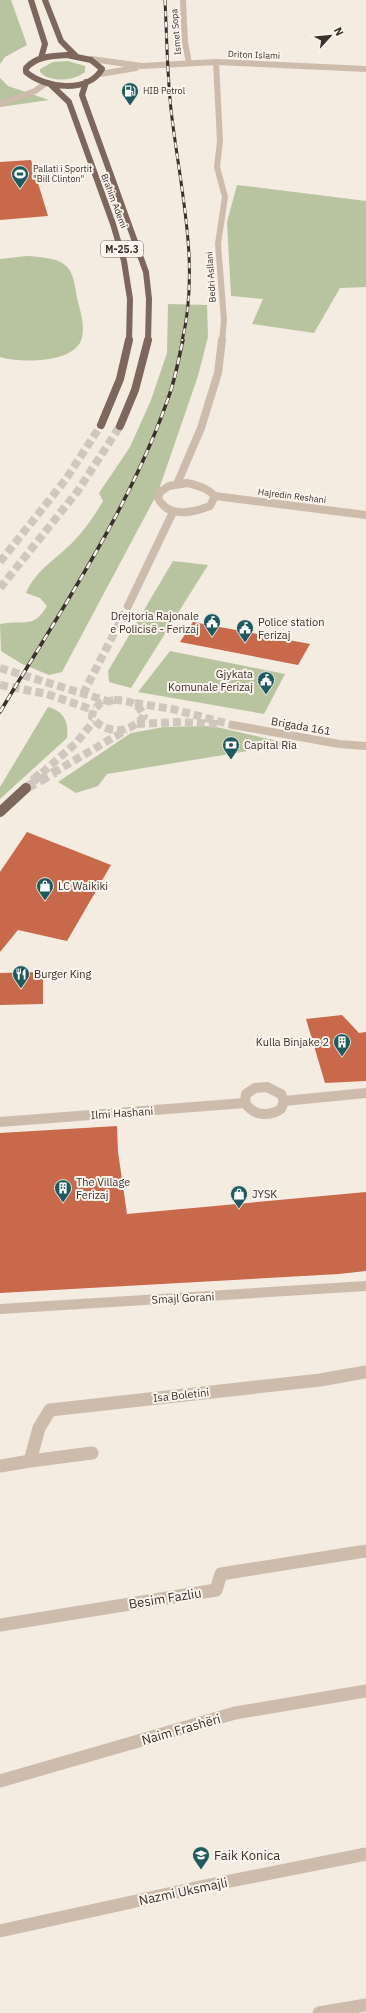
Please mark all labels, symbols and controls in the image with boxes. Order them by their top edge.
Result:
street label: Ismet Sopa [168,8,183,56]
north arrow [310,16,350,56]
text: N [331,25,347,38]
street label: Driton Islami [228,48,280,61]
fuel station icon: HIB Petrol [120,81,140,106]
place label: HIB Petrol [143,85,186,96]
place label: Pallati i Sportit "Bill Clinton" [33,163,92,184]
sports icon: Pallati i Sportit "Bill Clinton" [10,164,30,189]
street label: Brahim Ademi [99,172,130,230]
road number: M-25.3 [101,241,143,257]
street label: Bedri Asllani [203,251,218,303]
street label: Hajredin Reshani [257,486,327,505]
place label: Drejtoria Rajonale e Policisë - Ferizaj [110,609,199,636]
public building icon: Drejtoria Rajonale e Policisë - Ferizaj [202,612,222,637]
place label: Police station Ferizaj [258,615,324,642]
public building icon: Police station Ferizaj [235,618,255,643]
place label: Gjykata Komunale Ferizaj [168,667,253,694]
public building icon: Gjykata Komunale Ferizaj [256,670,276,695]
street label: Brigada 161 [270,714,332,738]
bank icon: Capital Ria [221,735,241,760]
place label: Capital Ria [244,738,297,752]
shop icon: LC Waikiki [35,876,55,901]
place label: LC Waikiki [58,879,108,893]
restaurant icon: Burger King [11,964,31,989]
place label: Burger King [34,967,92,981]
building icon: Kulla Binjake 2 [332,1032,352,1057]
place label: Kulla Binjake 2 [256,1035,329,1049]
street label: Ilmi Hashani [90,1104,154,1122]
place label: The Village Ferizaj [76,1175,130,1202]
building icon: The Village Ferizaj [53,1178,73,1203]
shop icon: JYSK [229,1184,249,1209]
place label: JYSK [252,1187,277,1201]
street label: Smajl Gorani [151,1289,215,1307]
street label: Isa Boletini [152,1385,210,1405]
street label: Besim Fazliu [127,1584,203,1613]
street label: Naim Frashëri [140,1710,223,1749]
school or university icon: Faik Konica [191,1845,211,1870]
place label: Faik Konica [214,1847,280,1864]
street label: Nazmi Uksmajli [137,1874,229,1909]

